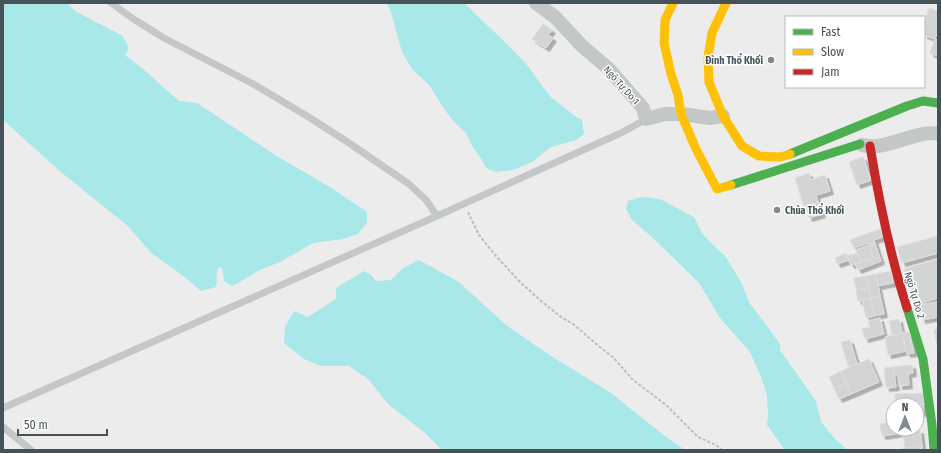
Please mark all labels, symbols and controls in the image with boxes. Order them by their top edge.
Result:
legend [785,16,925,88]
text: Fast [821,25,840,39]
text: Slow [821,45,844,59]
place label: Đình Thổ Khối [705,53,763,67]
marker: Đình Thổ Khối [766,55,776,65]
street label: Ngõ Tự Do 1 [601,64,642,107]
text: Jam [821,65,839,79]
place label: Chùa Thổ Khối [785,203,845,217]
marker: Chùa Thổ Khối [772,205,782,215]
street label: Ngõ Tự Do 2 [901,271,927,321]
north arrow [885,397,925,437]
text: N [902,401,908,414]
scale bar [18,411,107,437]
text: 50 m [24,418,48,432]

